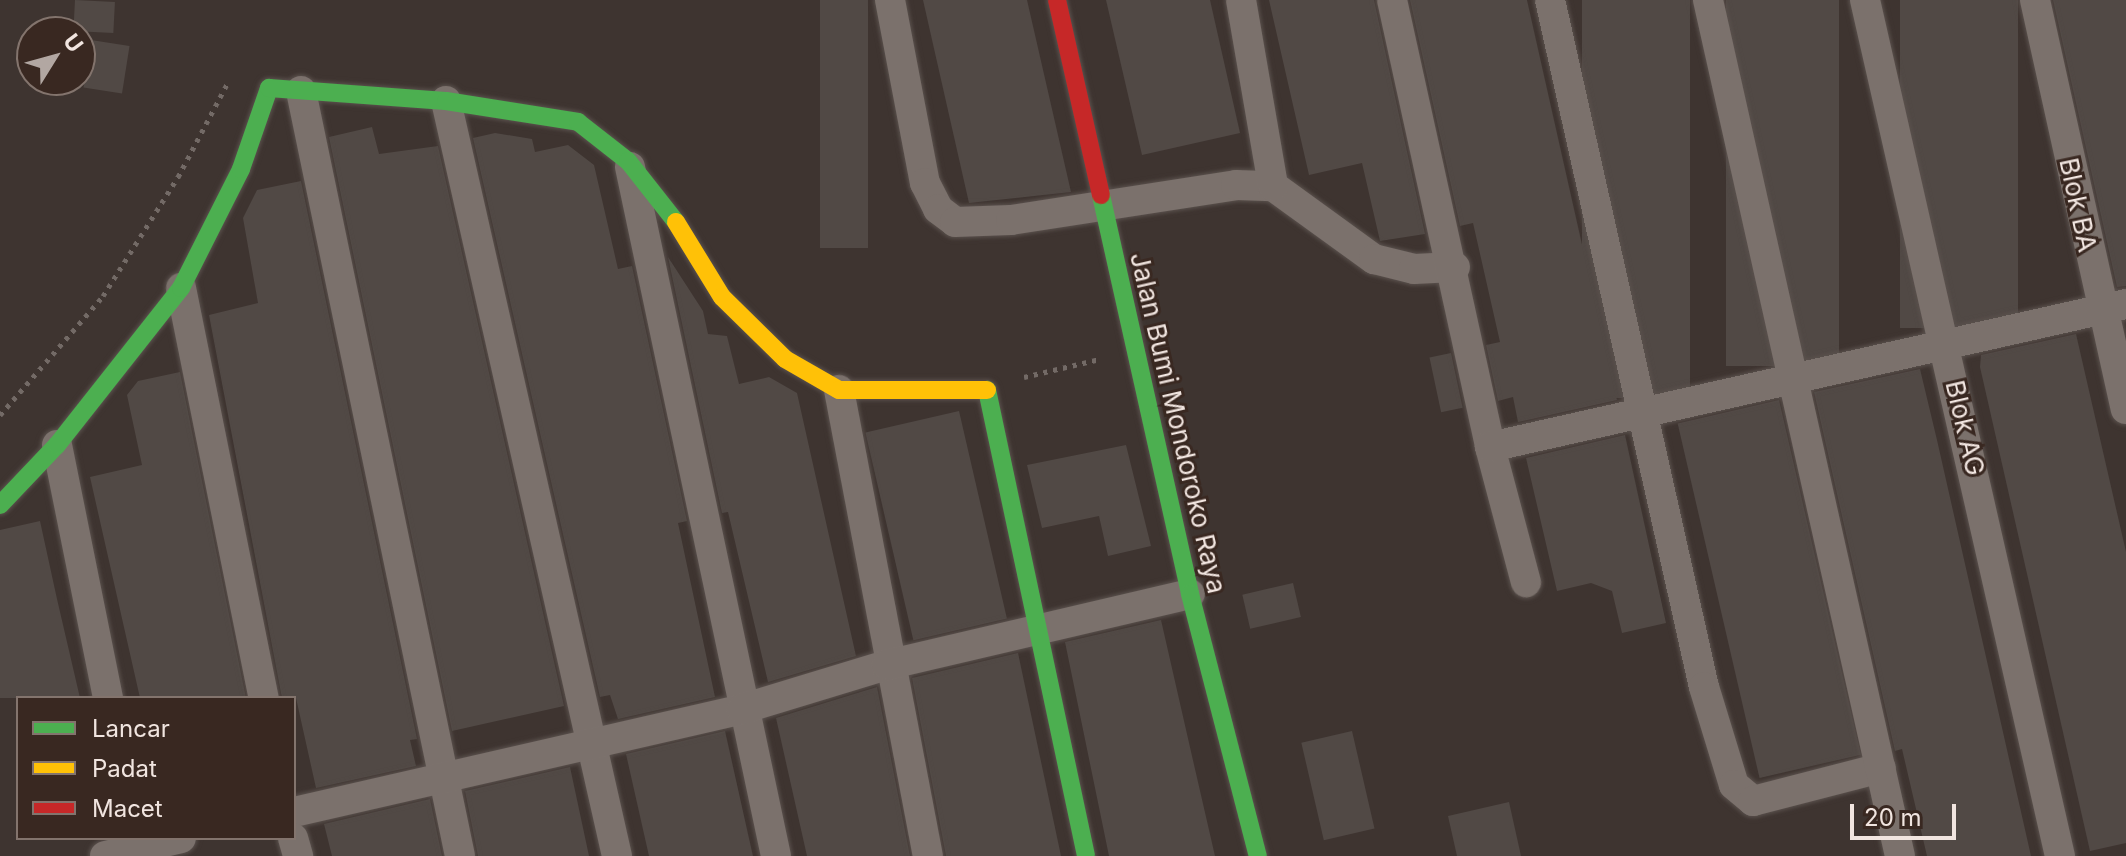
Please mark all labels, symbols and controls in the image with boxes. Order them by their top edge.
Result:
north arrow [16,16,96,96]
text: U [58,28,89,57]
street label: Blok BA [2053,155,2103,255]
street label: Jalan Bumi Mondoroko Raya [1124,249,1232,597]
street label: Blok AG [1939,377,1991,479]
legend [16,696,296,840]
text: Lancar [92,714,170,743]
text: Padat [92,754,157,783]
scale bar [1854,788,1960,838]
text: Macet [92,794,163,823]
text: 20 m [1864,803,1922,832]

